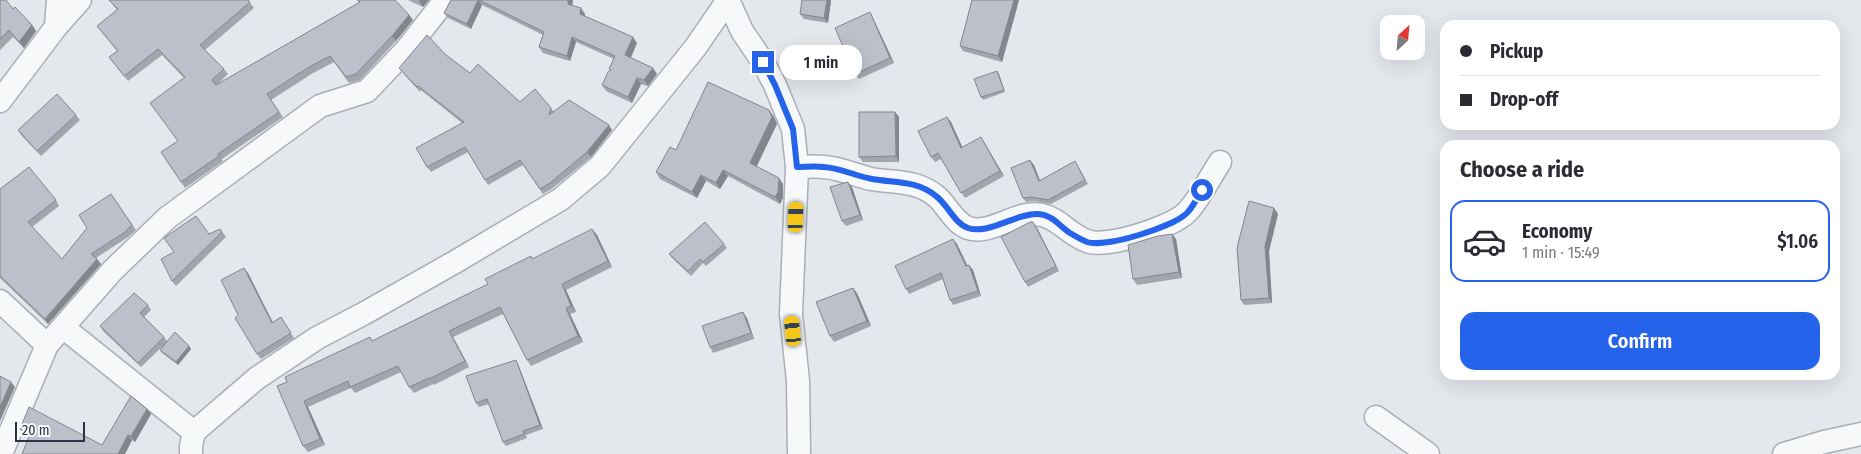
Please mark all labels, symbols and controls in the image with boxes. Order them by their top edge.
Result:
north arrow [1380,15,1425,60]
map controls [1380,15,1425,60]
text: Pickup [1490,40,1543,63]
callout: 1 min [780,44,863,80]
route end [752,51,774,73]
text: 1 min [804,53,838,72]
text: Drop-off [1490,88,1558,111]
text: Choose a ride [1460,156,1584,183]
route start [1191,179,1213,201]
car [787,202,804,232]
icon: car [1462,219,1507,264]
text: Economy [1522,220,1592,243]
text: $1.06 [1777,230,1818,253]
text: 1 min · 15:49 [1522,243,1600,262]
button: Confirm [1460,312,1820,370]
car [783,315,802,347]
scale bar [15,419,85,442]
text: 20 m [22,422,50,439]

